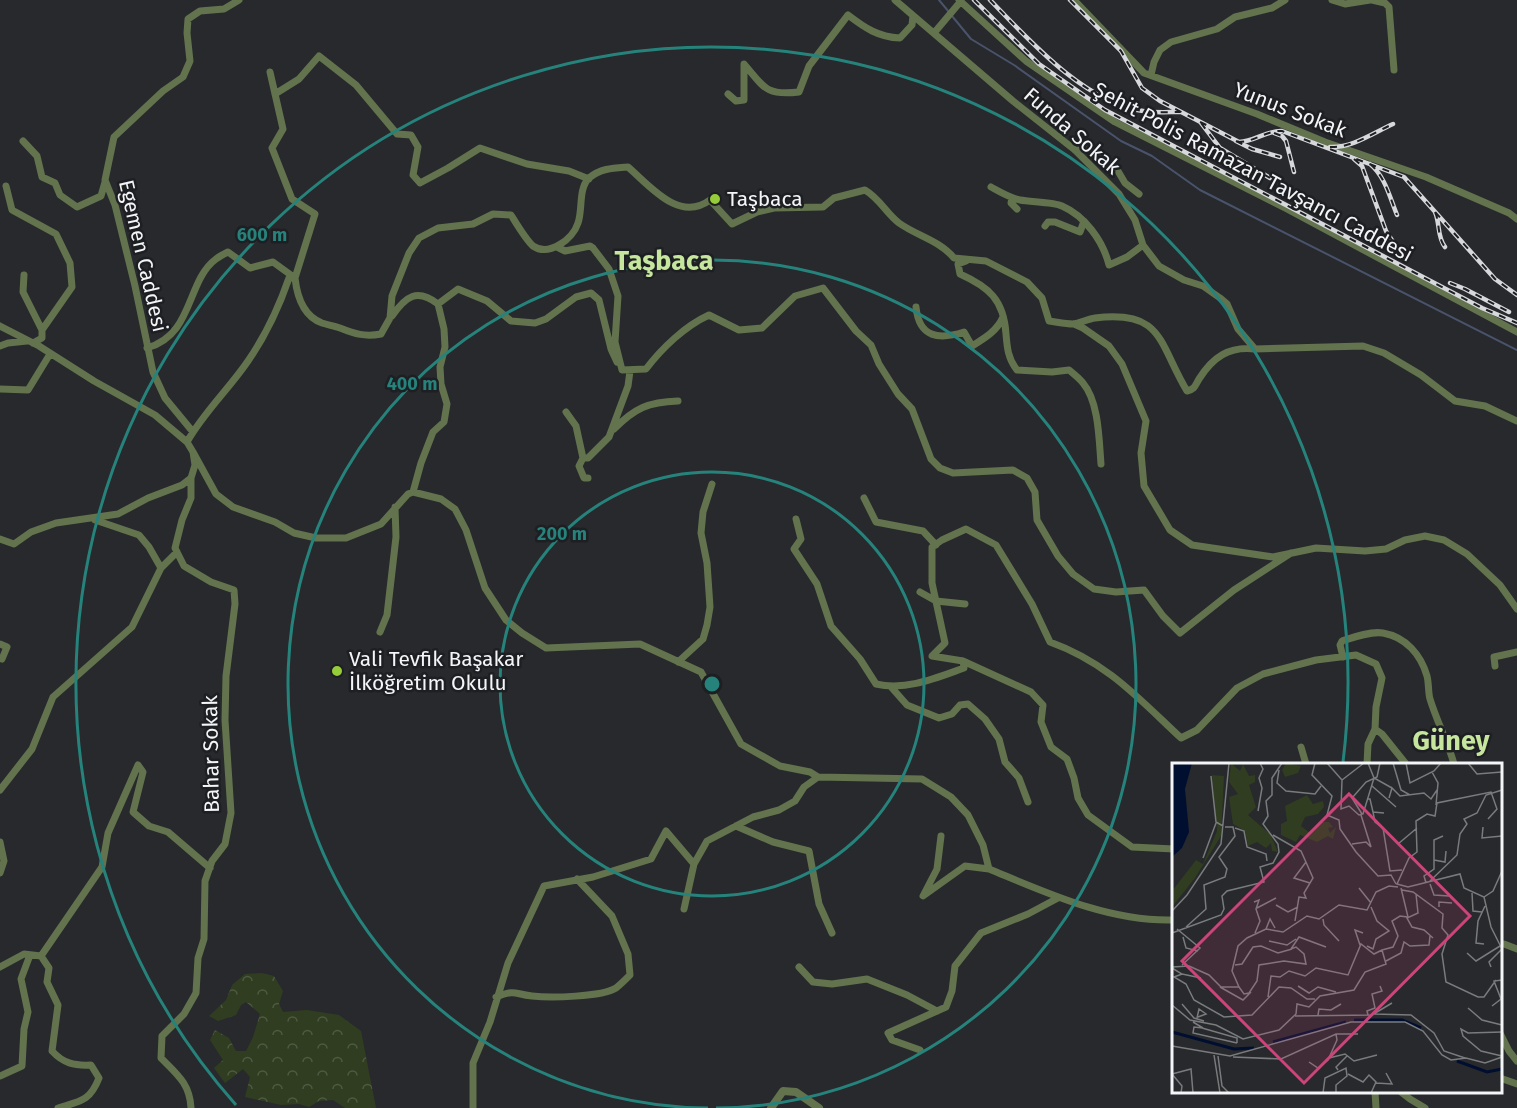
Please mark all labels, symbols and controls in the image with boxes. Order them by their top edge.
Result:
street label: Şehit Polis Ramazan Tavşancı Caddesi [1089,76,1417,268]
street label: Yunus Sokak [1230,77,1350,144]
street label: Funda Sokak [1018,82,1126,180]
street label: Egemen Caddesi [113,177,173,335]
place label: Taşbaca [727,186,803,212]
marker: Taşbaca [708,192,722,206]
text: 600 m [237,224,287,246]
district label: Taşbaca [615,245,714,277]
text: 400 m [387,373,437,395]
text: 200 m [537,523,587,545]
place label: Vali Tevfik Başakar İlköğretim Okulu [349,646,523,696]
marker: Vali Tevfik Başakar İlköğretim Okulu [330,664,344,678]
centre of rings [702,674,722,694]
street label: Bahar Sokak [197,695,225,813]
district label: Güney [1412,725,1491,757]
inset map [1172,763,1502,1093]

